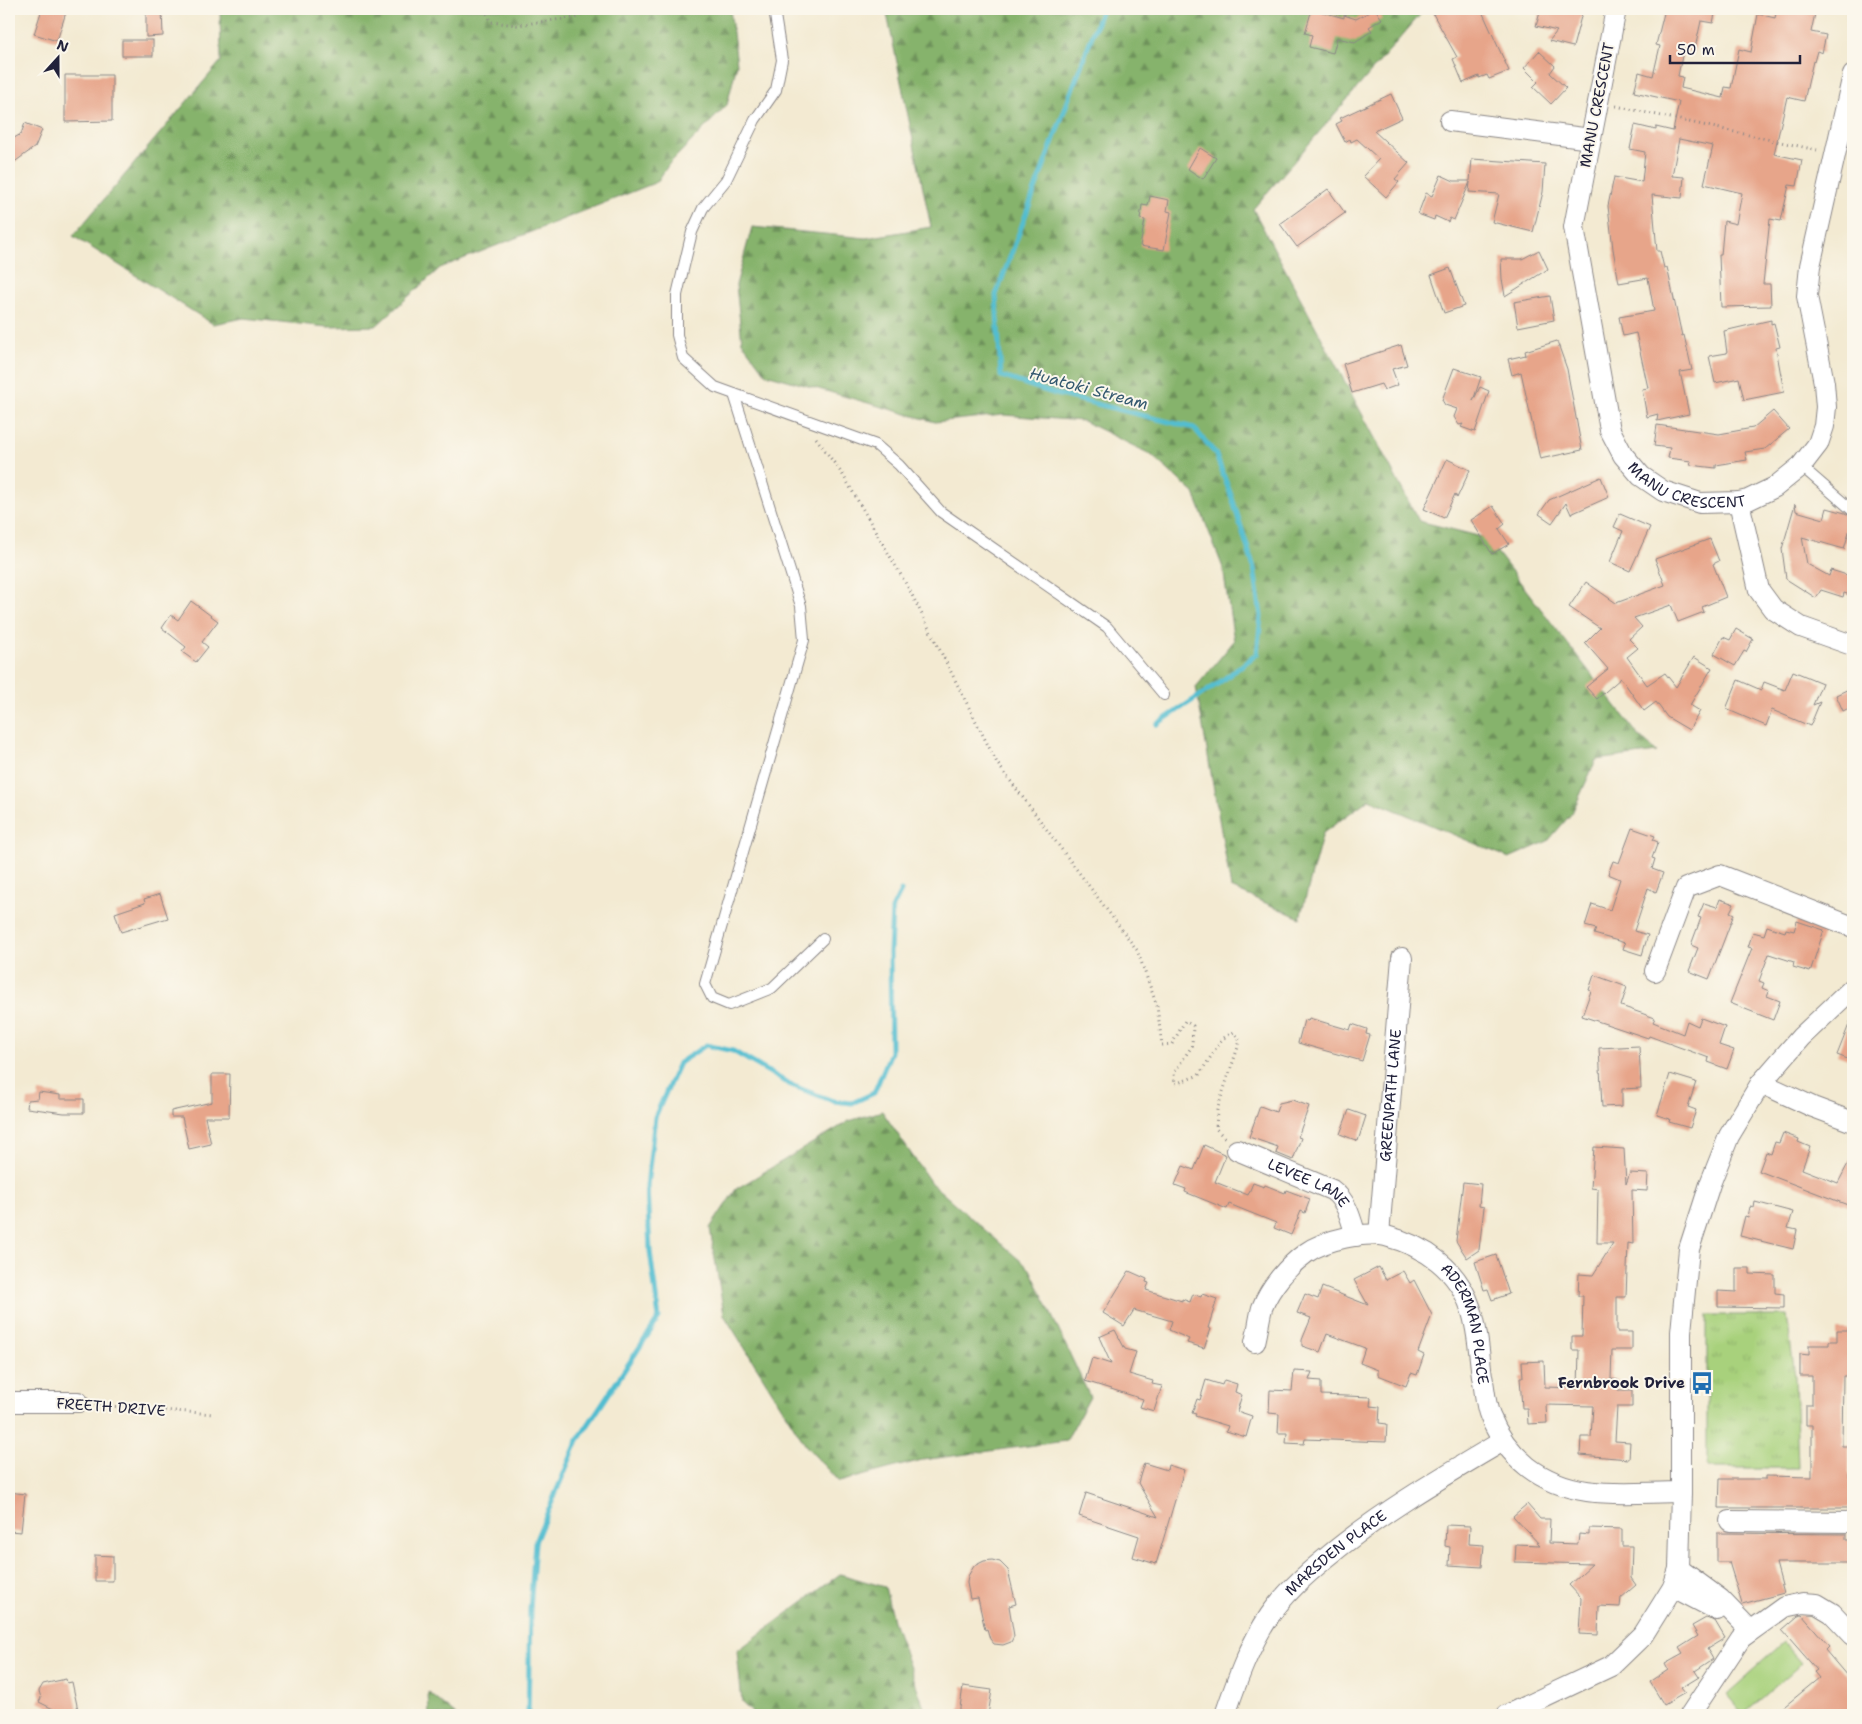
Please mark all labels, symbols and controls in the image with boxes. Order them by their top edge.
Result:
north arrow [32,32,82,82]
scale bar [1670,32,1800,64]
text: N [54,35,71,56]
text: 50 m [1677,40,1715,60]
street label: MANU CRESCENT [1575,41,1619,169]
water label: Huatoki Stream [1027,363,1151,414]
street label: MANU CRESCENT [1623,458,1748,513]
street label: GREENPATH LANE [1375,1028,1406,1163]
street label: LEVEE LANE [1264,1154,1354,1211]
street label: ADERMAN PLACE [1436,1259,1493,1386]
bus stop icon: Fernbrook Drive [1689,1370,1715,1396]
place label: Fernbrook Drive [1558,1373,1685,1393]
street label: FREETH DRIVE [56,1393,166,1421]
street label: MARSDEN PLACE [1280,1506,1391,1600]

